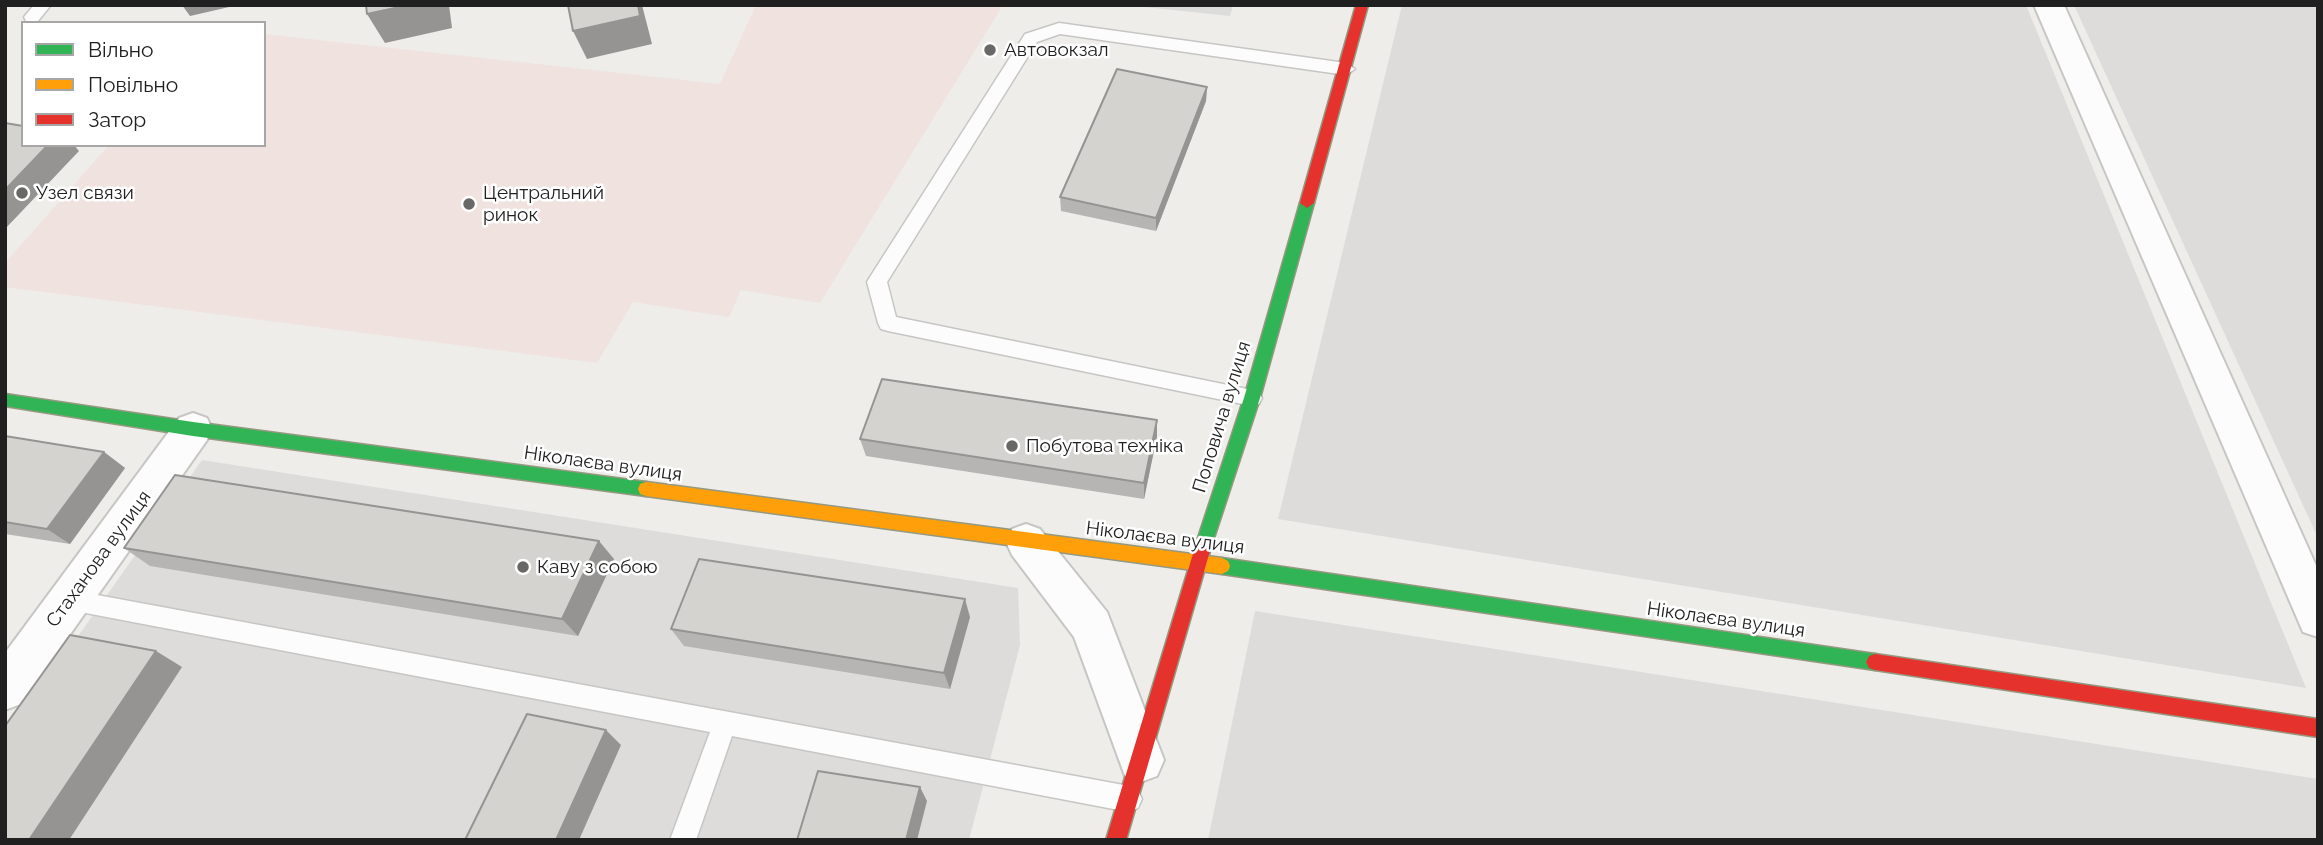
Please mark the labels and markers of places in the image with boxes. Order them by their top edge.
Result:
place label: Автовокзал [1004,39,1109,61]
marker: Автовокзал [982,42,998,58]
place label: Узел связи [36,182,134,204]
place label: Центральний ринок [483,182,604,226]
marker: Узел связи [14,185,30,201]
marker: Центральний ринок [461,196,477,212]
place label: Побутова техніка [1026,435,1183,457]
marker: Побутова техніка [1004,438,1020,454]
place label: Каву з собою [537,556,658,578]
marker: Каву з собою [515,559,531,575]

